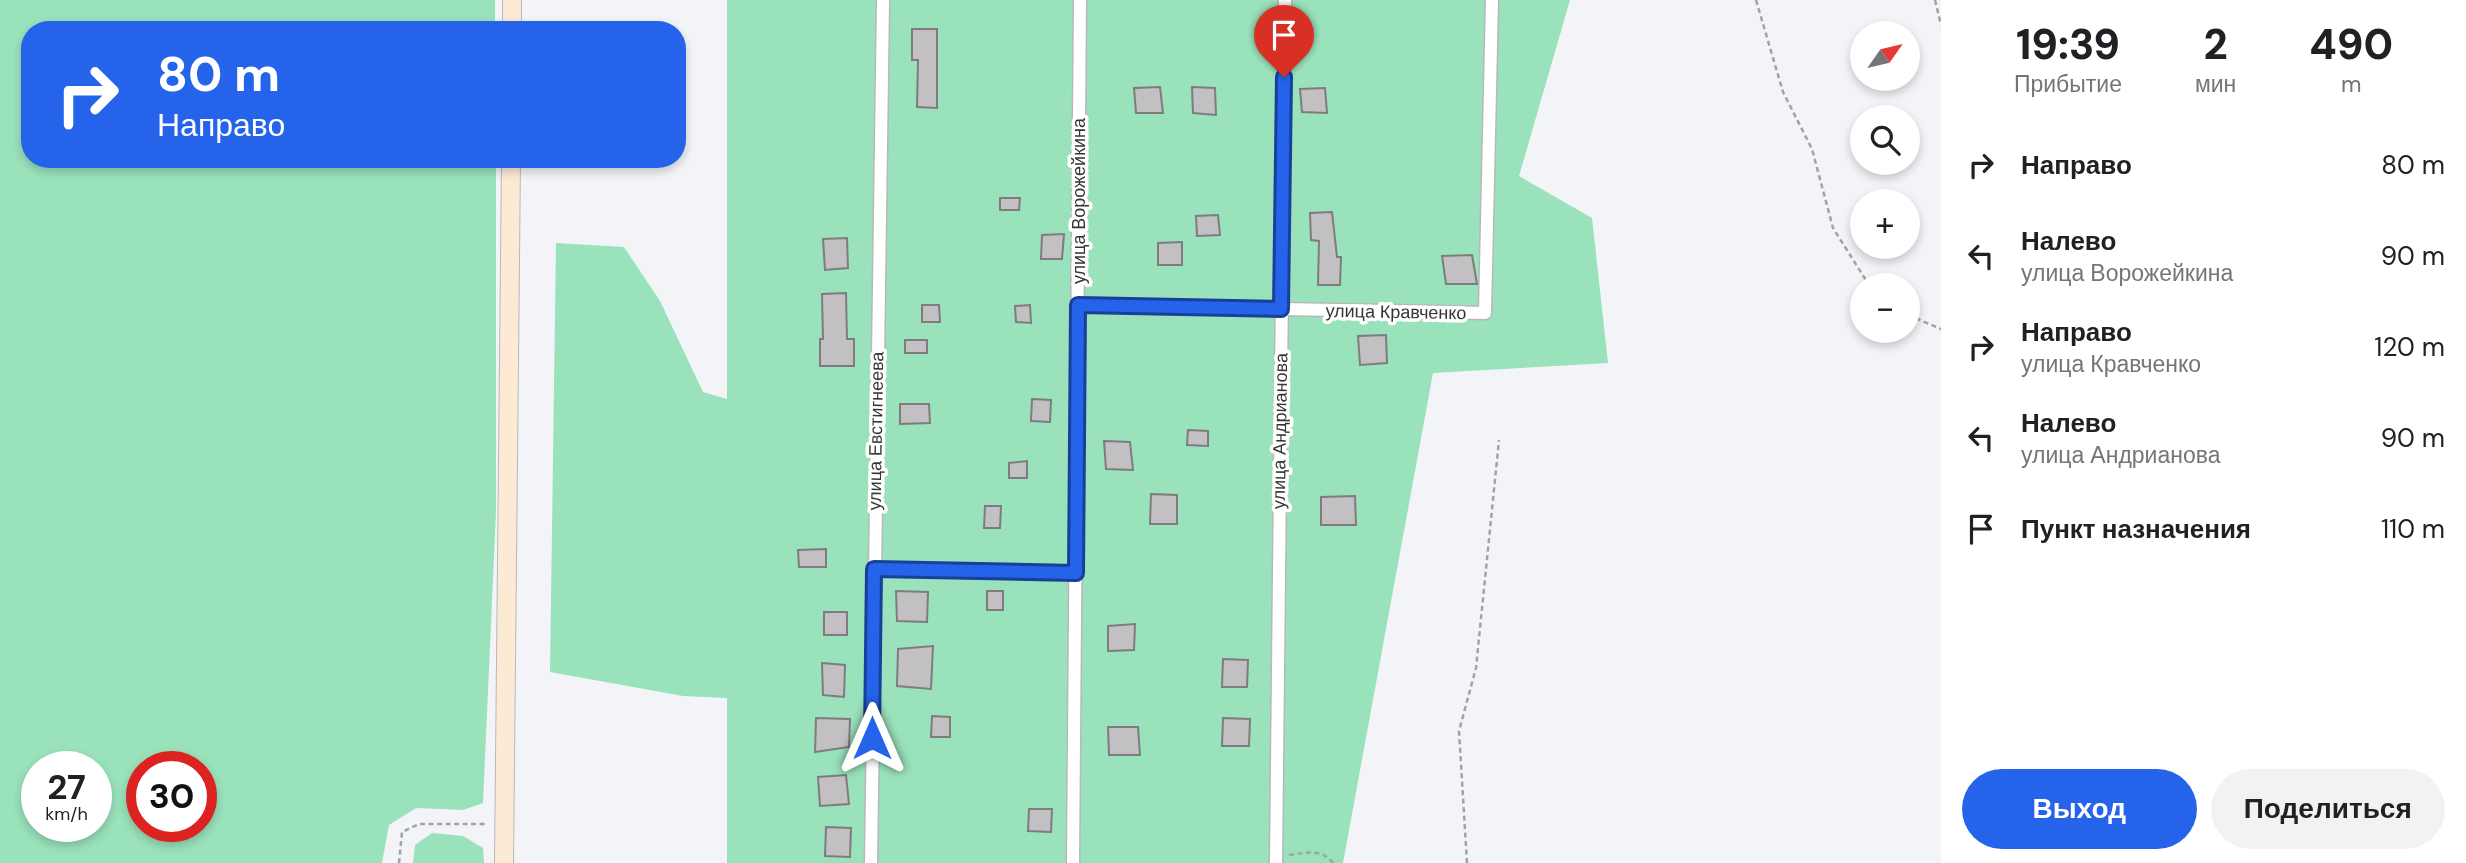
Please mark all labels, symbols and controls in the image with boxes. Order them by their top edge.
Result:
pin [1254,5,1314,77]
icon: arrive [1265,16,1303,54]
text: 19:39 [2016,17,2120,72]
text: 2 [2203,17,2228,72]
text: 490 [2309,17,2393,72]
north arrow [1850,21,1920,91]
map controls [1850,21,1920,343]
text: 80 m [157,42,280,106]
icon: right [42,49,133,140]
text: Прибытие [2014,69,2122,99]
text: мин [2195,69,2236,99]
text: m [2341,69,2361,99]
text: Направо [157,104,285,146]
button: search [1850,105,1920,175]
street label: улица Ворожейкина [1067,117,1091,284]
icon: right [1962,146,2000,184]
text: Направо [2021,148,2132,182]
text: 80 m [2381,148,2445,182]
button: + [1850,189,1920,259]
text: Налево [2021,224,2116,258]
icon: left [1962,237,2000,275]
text: 90 m [2381,239,2445,273]
text: улица Ворожейкина [2021,258,2233,288]
button: − [1850,273,1920,343]
street label: улица Кравченко [1325,299,1467,325]
text: Направо [2021,315,2132,349]
icon: right [1962,328,2000,366]
text: 120 m [2374,330,2445,364]
text: улица Кравченко [2021,349,2201,379]
street label: улица Евстигнеева [863,350,889,511]
street label: улица Андрианова [1267,352,1293,509]
text: Налево [2021,406,2116,440]
icon: left [1962,419,2000,457]
text: 90 m [2381,421,2445,455]
text: улица Андрианова [2021,440,2220,470]
icon: arrive [1962,510,2000,548]
text: Пункт назначения [2021,512,2251,546]
text: 110 m [2381,512,2445,546]
position arrow [835,701,909,775]
speed limit sign: 30 [126,751,217,842]
text: 27 [47,764,86,810]
button: Выход [1962,769,2197,849]
button: Поделиться [2211,769,2445,849]
text: km/h [45,802,88,826]

